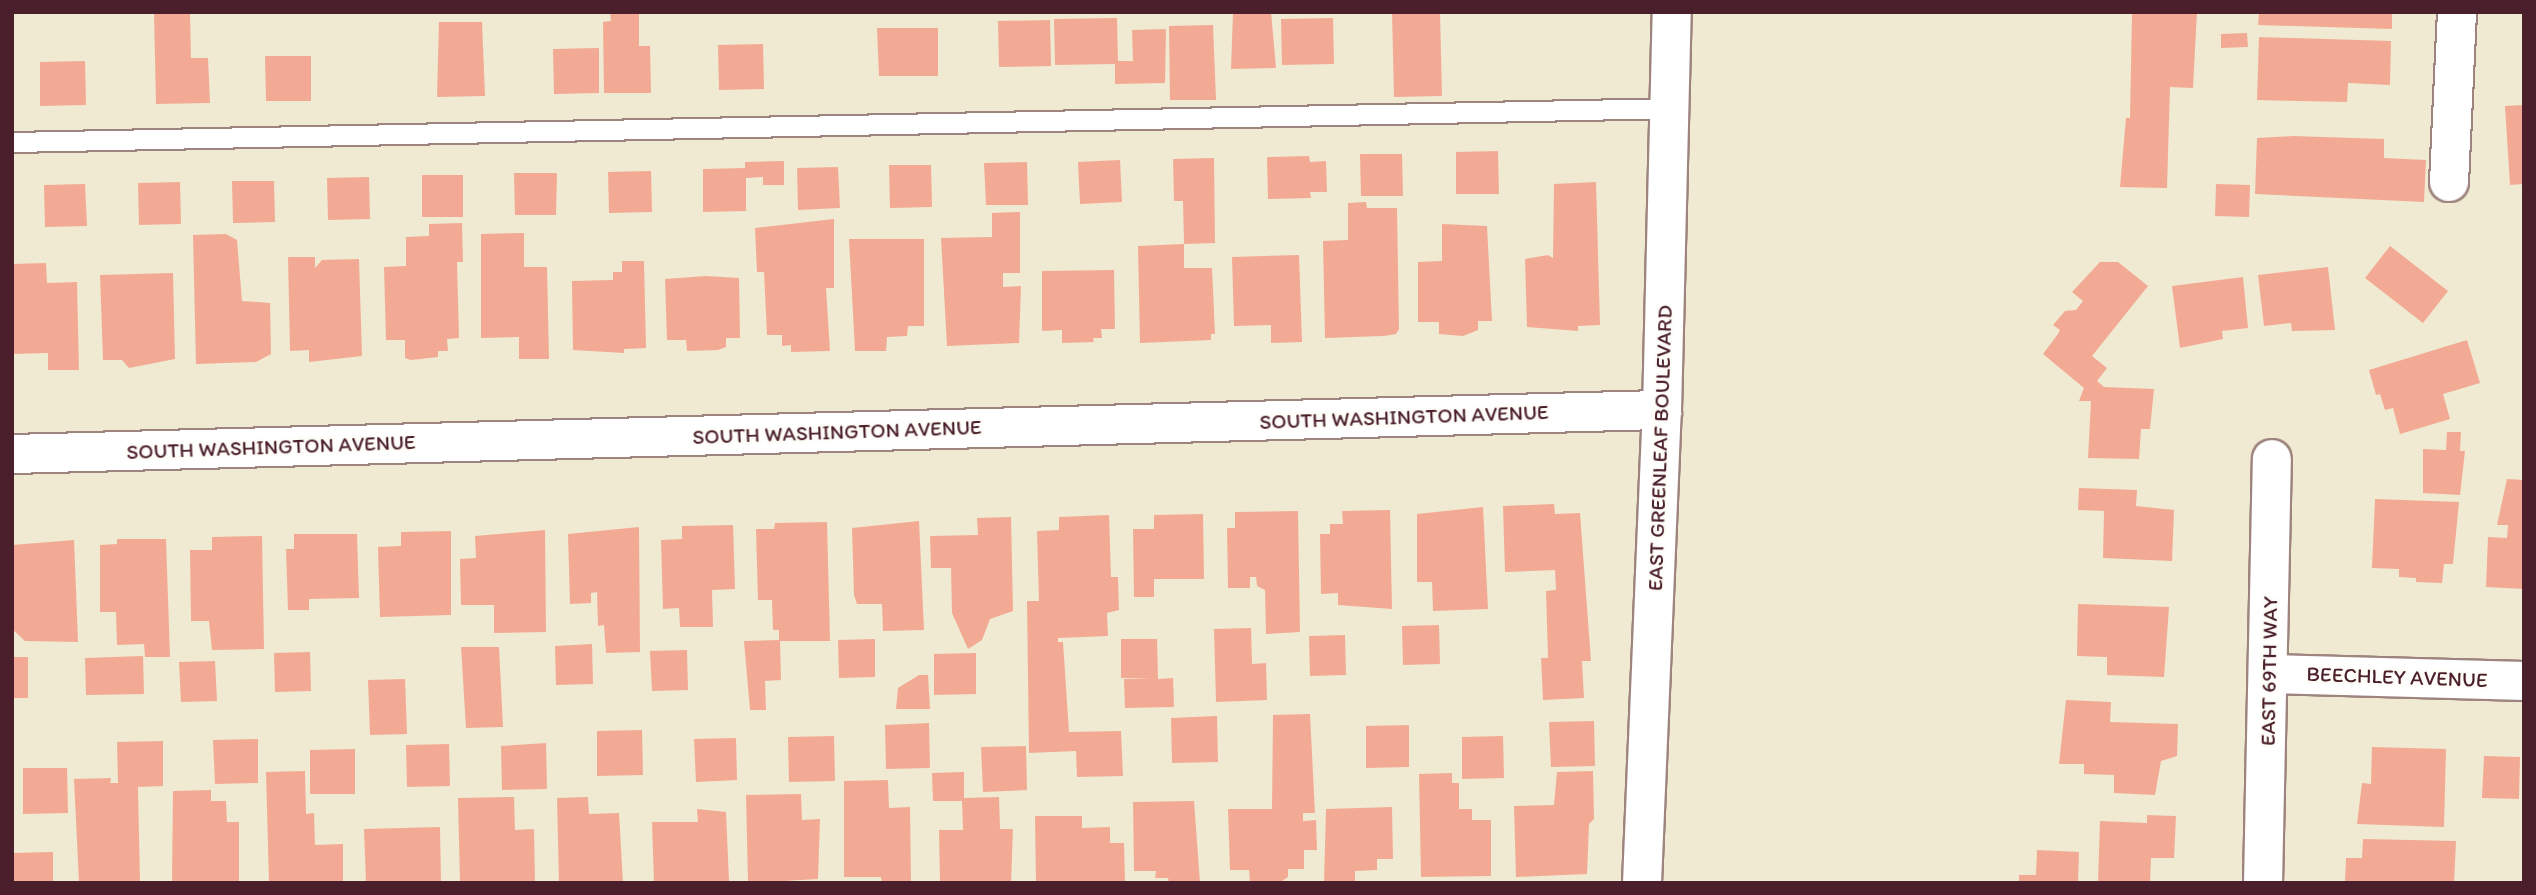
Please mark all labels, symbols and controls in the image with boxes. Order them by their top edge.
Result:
street label: EAST GREENLEAF BOULEVARD [1642,304,1678,592]
street label: SOUTH WASHINGTON AVENUE [1261,399,1547,435]
street label: SOUTH WASHINGTON AVENUE [694,414,980,450]
street label: SOUTH WASHINGTON AVENUE [128,429,414,465]
street label: EAST 69TH WAY [2255,596,2283,746]
street label: BEECHLEY AVENUE [2306,661,2488,693]

